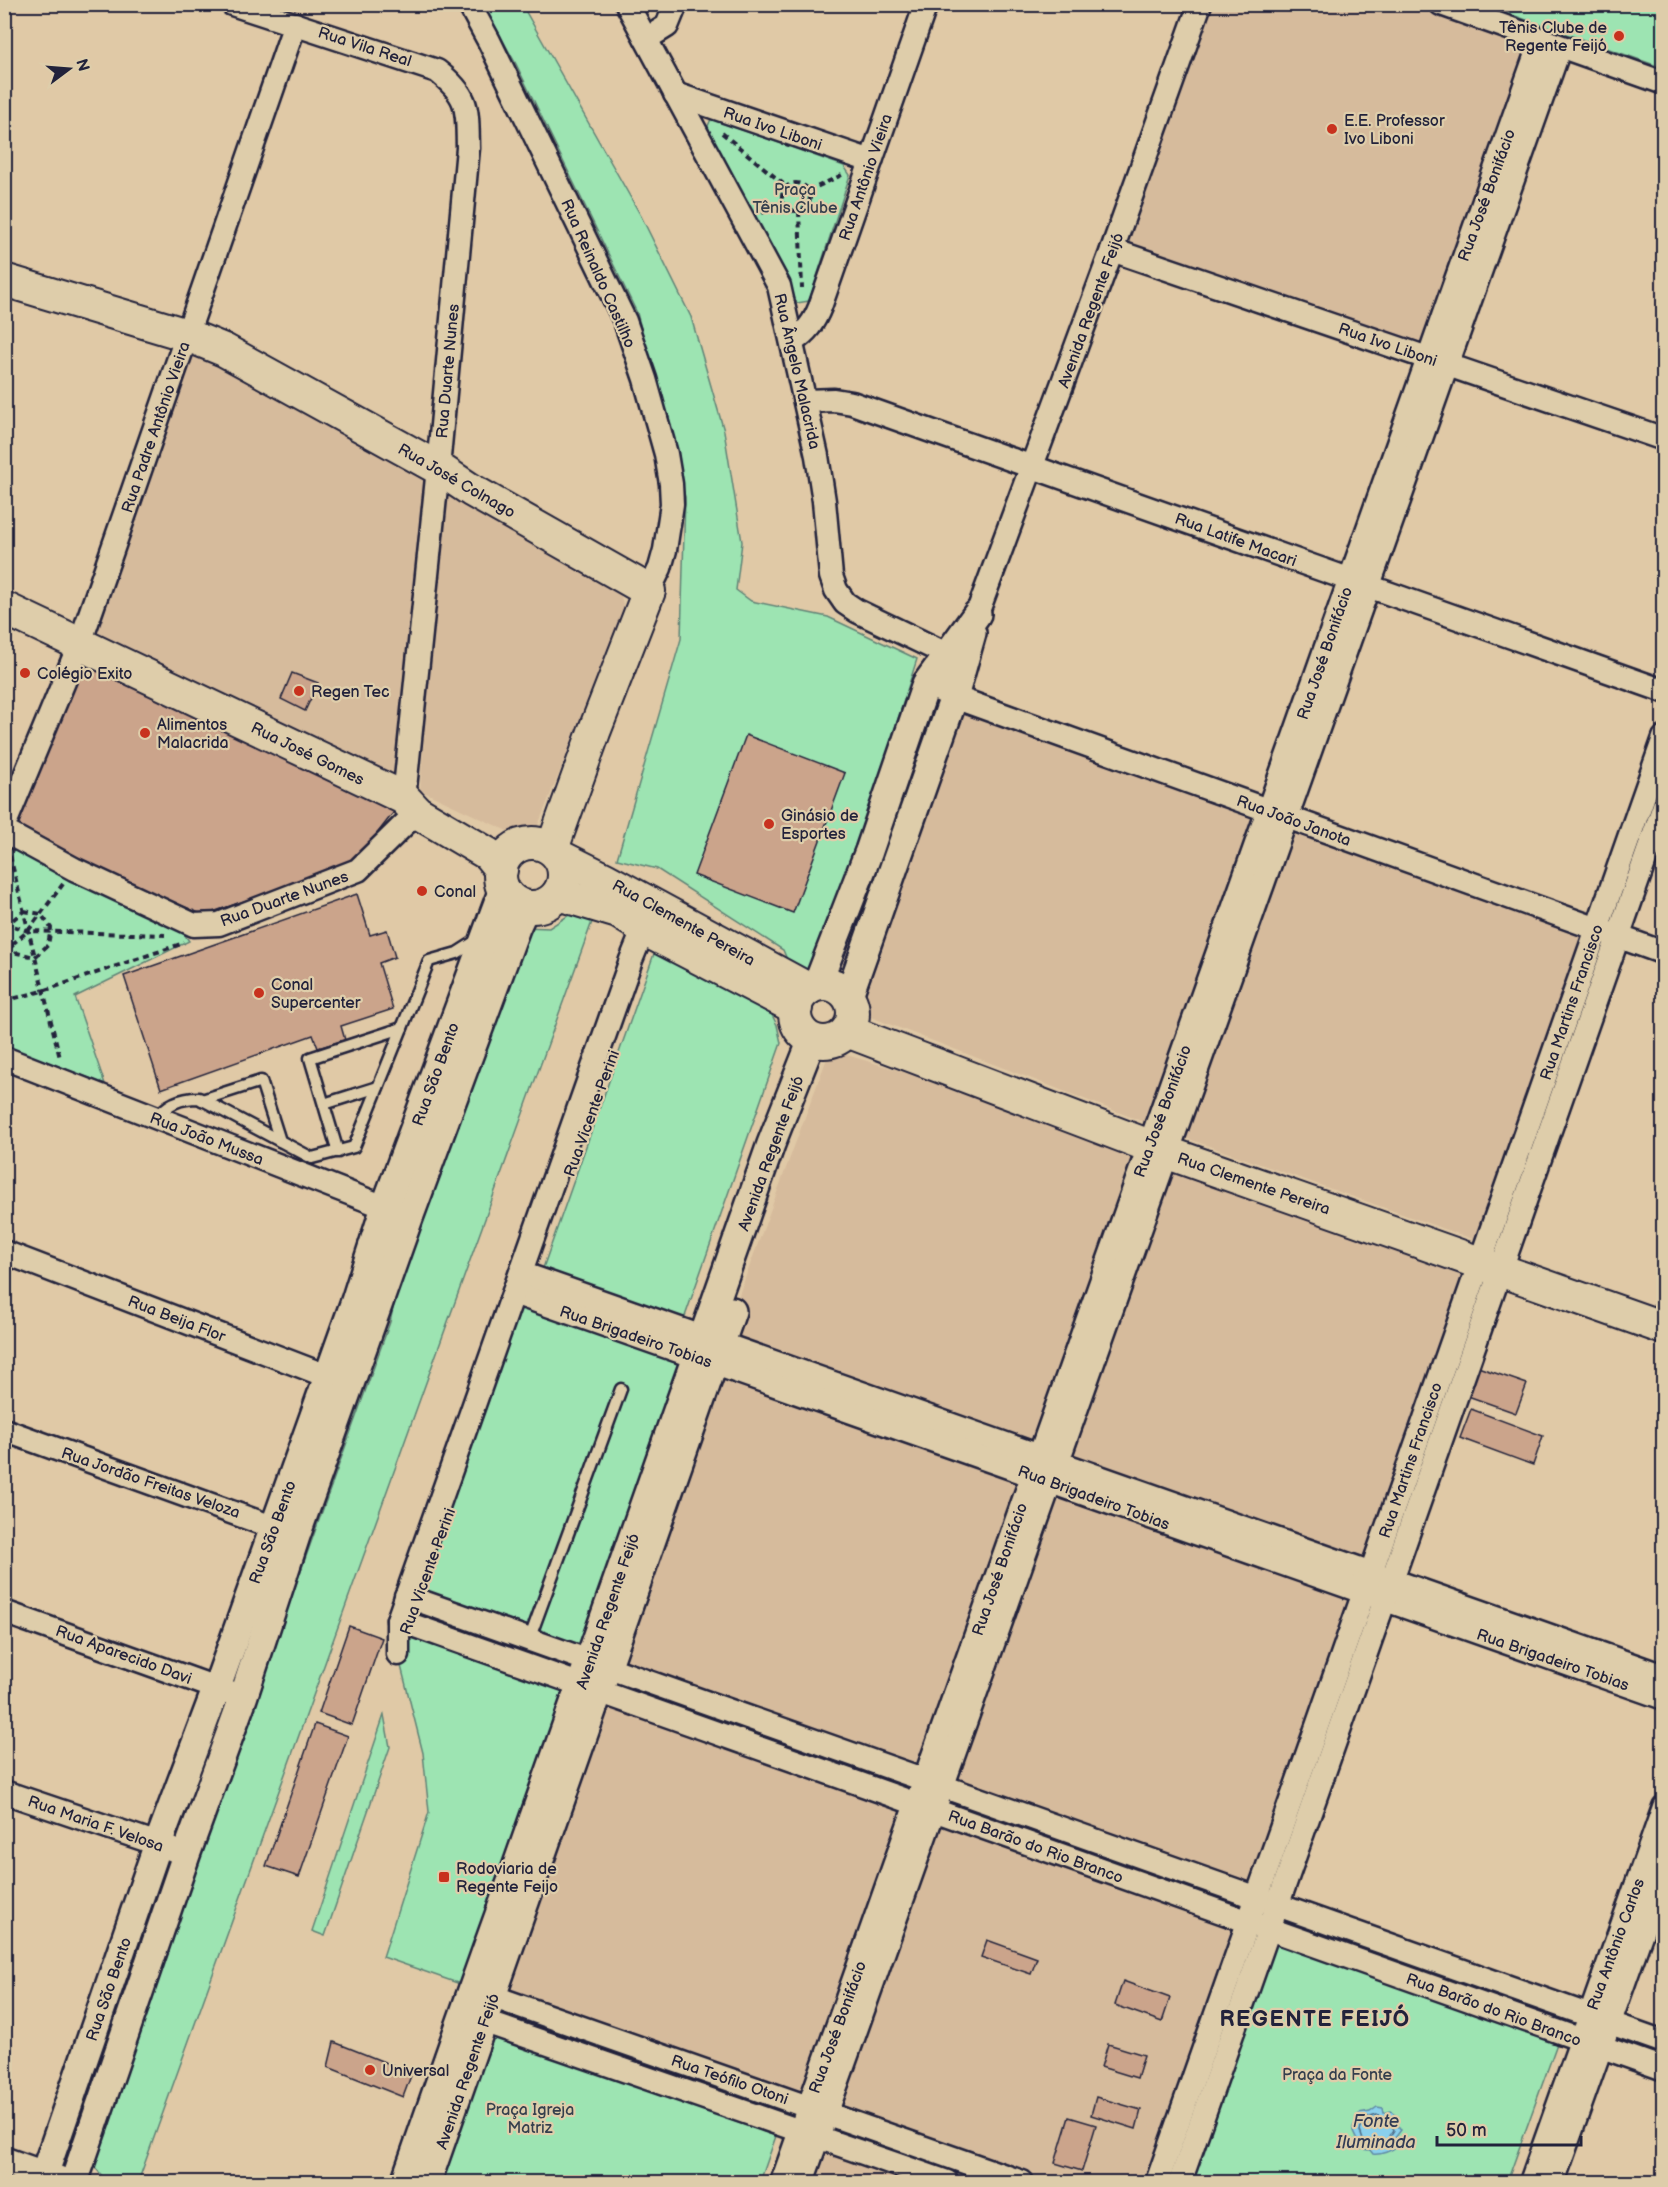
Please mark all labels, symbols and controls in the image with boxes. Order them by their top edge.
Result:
place label: Tênis Clube de Regente Feijó [1499,19,1608,56]
street label: Rua Vila Real [315,23,414,71]
marker: Tênis Clube de Regente Feijó [1612,29,1626,43]
north arrow [39,39,99,99]
text: N [71,57,93,74]
street label: Rua Ivo Liboni [721,104,824,155]
street label: Rua Antônio Vieira [836,112,897,243]
place label: E.E. Professor Ivo Liboni [1344,112,1445,149]
marker: E.E. Professor Ivo Liboni [1325,122,1339,136]
street label: Rua José Bonifácio [1455,127,1520,264]
park label: Praça Tênis Clube [753,181,838,218]
street label: Rua Reinaldo Castilho [556,196,639,351]
street label: Avenida Regente Feijó [1054,230,1128,391]
street label: Rua Ângelo Malacrida [769,291,826,451]
street label: Rua Duarte Nunes [433,303,464,439]
street label: Rua Ivo Liboni [1336,320,1439,371]
street label: Rua Padre Antônio Vieira [118,339,195,516]
street label: Rua José Colnago [394,440,518,523]
street label: Rua Latife Macari [1172,510,1299,571]
street label: Rua José Bonifácio [1294,585,1357,722]
place label: Colégio Exito [37,665,132,684]
marker: Colégio Exito [18,666,32,680]
place label: Regen Tec [311,683,389,702]
marker: Regen Tec [292,684,306,698]
place label: Alimentos Malacrida [157,716,229,753]
street label: Rua José Gomes [248,719,367,790]
marker: Alimentos Malacrida [138,726,152,740]
street label: Rua João Janota [1234,792,1353,851]
place label: Ginásio de Esportes [781,807,859,844]
marker: Ginásio de Esportes [762,817,776,831]
street label: Rua Duarte Nunes [218,867,351,931]
street label: Rua Clemente Pereira [609,876,758,970]
place label: Conal [434,883,476,902]
marker: Conal [415,884,429,898]
street label: Rua Martins Francisco [1537,922,1608,1083]
place label: Conal Supercenter [271,976,361,1013]
marker: Conal Supercenter [252,986,266,1000]
street label: Rua São Bento [409,1020,464,1129]
street label: Rua José Bonifácio [1131,1043,1196,1180]
street label: Rua Vicente Perini [561,1048,624,1179]
street label: Avenida Regente Feijó [734,1073,808,1234]
street label: Rua João Mussa [147,1109,266,1170]
street label: Rua Clemente Pereira [1175,1149,1332,1219]
street label: Rua Beija Flor [125,1292,228,1347]
street label: Rua Brigadeiro Tobias [557,1302,714,1372]
street label: Rua Martins Francisco [1376,1380,1447,1541]
street label: Rua Jordão Freitas Veloza [59,1444,242,1523]
street label: Rua Brigadeiro Tobias [1015,1462,1172,1535]
street label: Rua São Bento [246,1478,301,1587]
street label: Rua José Bonifácio [969,1501,1032,1638]
street label: Rua Vicente Perini [397,1506,460,1637]
street label: Avenida Regente Feijó [573,1531,644,1692]
street label: Rua Aparecido Davi [53,1622,194,1689]
street label: Rua Brigadeiro Tobias [1474,1625,1631,1695]
street label: Rua Maria F. Velosa [25,1792,166,1857]
street label: Rua Barão do Rio Branco [945,1807,1126,1888]
place label: Rodoviaria de Regente Feijo [456,1860,558,1897]
marker: Rodoviaria de Regente Feijo [437,1870,451,1884]
street label: Rua Antônio Carlos [1584,1876,1649,2013]
street label: Rua São Bento [83,1935,136,2044]
street label: Rua José Bonifácio [806,1959,871,2096]
street label: Rua Barão do Rio Branco [1403,1970,1584,2051]
street label: Avenida Regente Feijó [433,1991,504,2152]
district label: REGENTE FEIJÓ [1219,2004,1411,2033]
street label: Rua Teófilo Otoni [668,2051,791,2109]
place label: Universal [382,2062,449,2081]
marker: Universal [363,2063,377,2077]
park label: Praça da Fonte [1282,2066,1393,2085]
park label: Praça Igreja Matriz [486,2101,574,2138]
scale bar [1437,2109,1581,2147]
water label: Fonte Iluminada [1335,2111,1416,2153]
text: 50 m [1446,2120,1487,2141]

